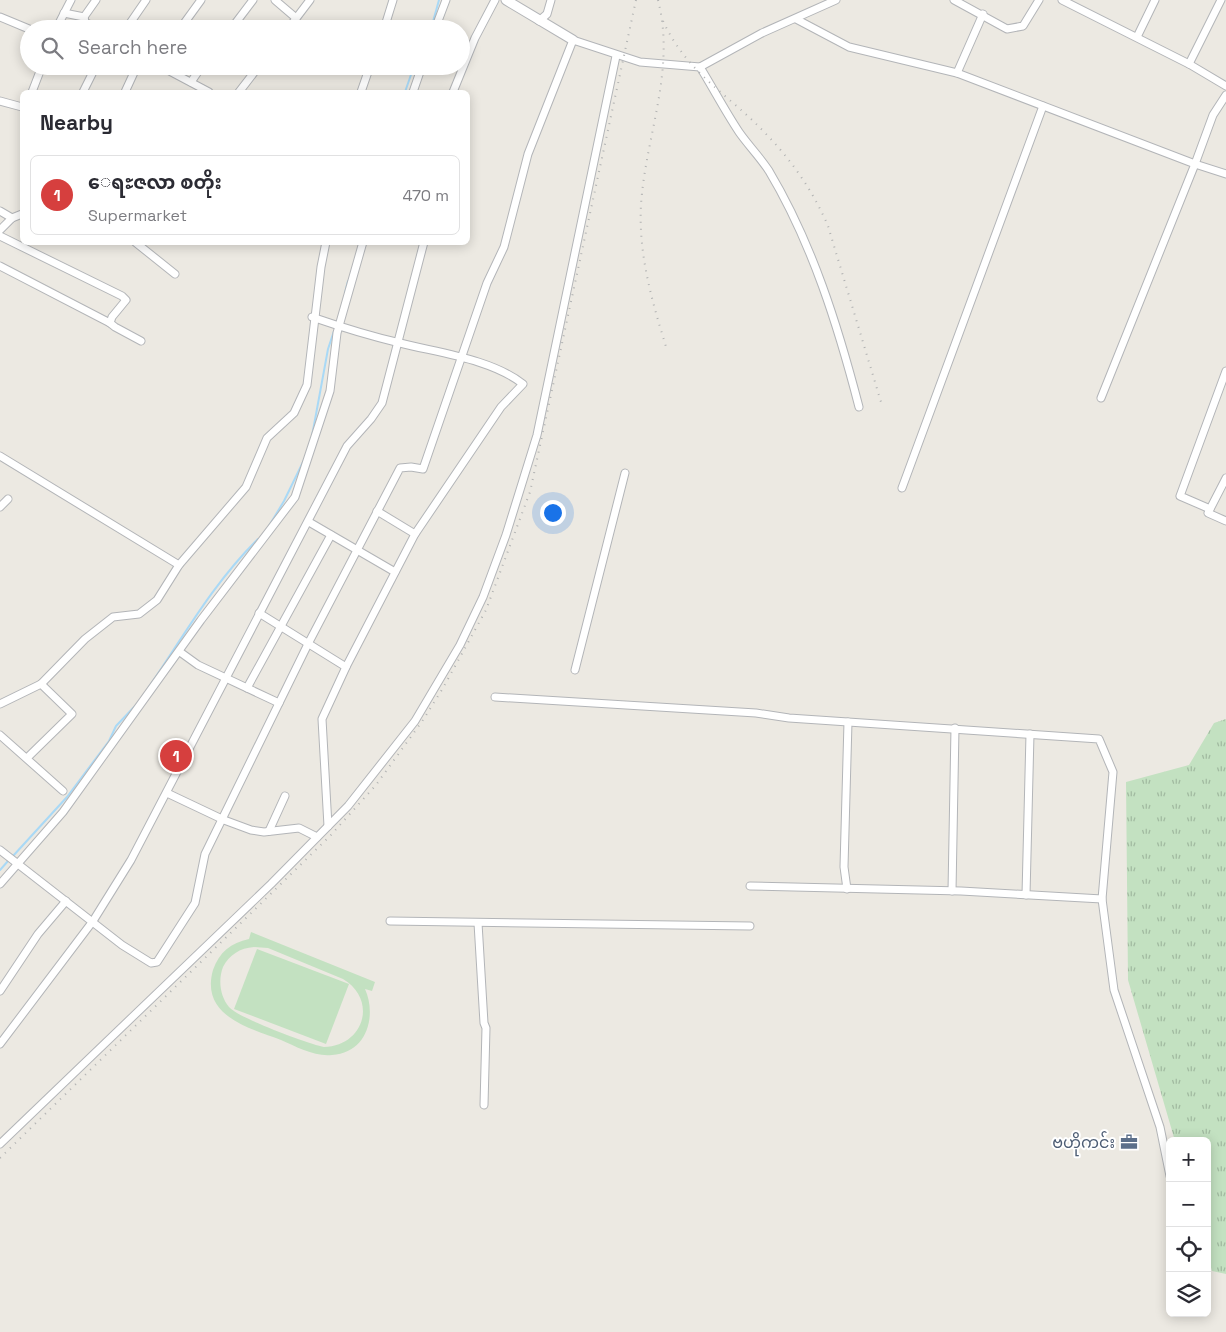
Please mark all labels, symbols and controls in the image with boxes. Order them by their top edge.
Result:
search box [20,20,470,75]
icon: search [38,34,66,62]
text: Search here [78,35,188,60]
text: Nearby [40,109,113,136]
text: ေရႊဇလာ စတိုး [88,170,222,195]
text: 1 [53,185,61,206]
text: 470 m [402,185,449,206]
text: Supermarket [88,205,187,226]
your location [540,500,566,526]
pin: 1 [160,737,192,775]
place label: ဗဟိုကင်း [1052,1131,1115,1157]
office icon: ဗဟိုကင်း [1119,1132,1139,1152]
map controls [1166,1137,1211,1317]
button: + [1166,1137,1211,1182]
button: − [1166,1182,1211,1227]
button: locate [1166,1227,1211,1272]
button: layers [1166,1272,1211,1317]

